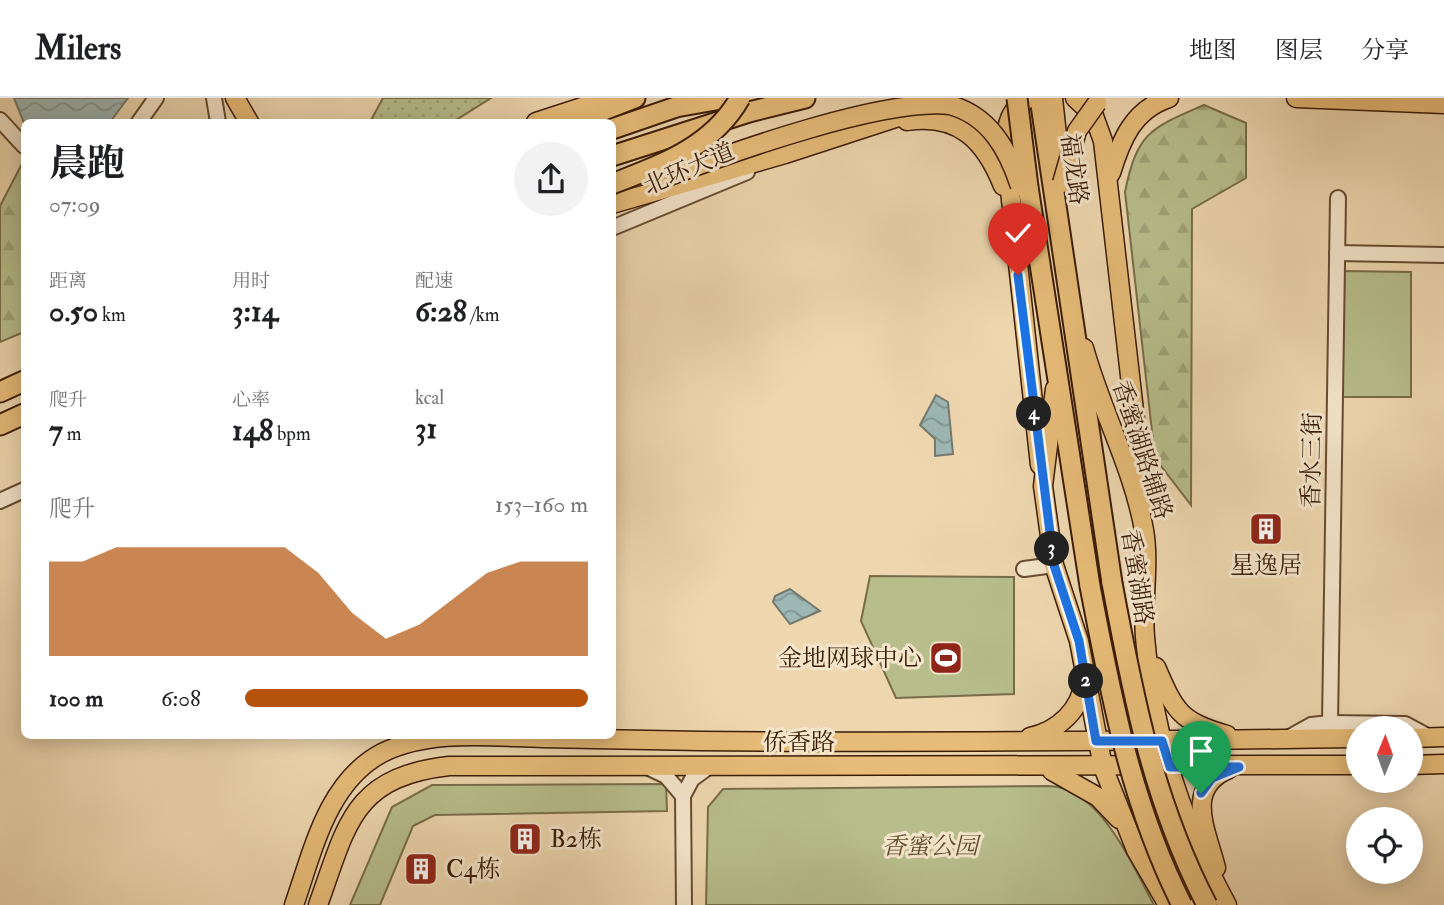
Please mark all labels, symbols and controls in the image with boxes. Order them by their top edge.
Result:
text: Milers [35,28,121,69]
text: 地图 [1189,35,1237,66]
text: 图层 [1275,35,1323,66]
text: 分享 [1361,35,1409,66]
street label: 福龙路 [1054,131,1094,207]
street label: 北环大道 [639,136,739,202]
text: 晨跑 [49,140,125,188]
button: share [514,142,588,216]
text: 07:09 [49,190,101,219]
pin [988,203,1048,275]
icon: check [999,214,1037,252]
text: 距离 [49,269,87,293]
text: 用时 [232,269,270,293]
text: 配速 [415,269,453,293]
text: 0.50 [49,293,98,330]
text: 3:14 [232,293,278,330]
text: 6:28 [415,293,467,330]
text: km [98,303,126,327]
text: /km [467,303,500,327]
street label: 香蜜湖路辅路 [1105,377,1179,523]
text: kcal [415,386,444,410]
text: 爬升 [49,388,87,412]
text: 心率 [232,388,270,412]
pin: 4 [1016,396,1052,432]
text: 4 [1028,401,1039,425]
text: 31 [415,410,437,447]
text: 7 [49,412,63,449]
text: 148 [232,412,273,449]
street label: 香水三街 [1296,412,1328,508]
text: m [63,422,82,446]
text: bpm [273,422,311,446]
text: 153–160 m [495,490,588,519]
text: 爬升 [49,494,95,523]
building icon: 星逸居 [1247,510,1285,548]
street label: 香蜜湖路 [1114,527,1160,627]
pin: 3 [1034,532,1070,566]
text: 3 [1048,536,1055,560]
place label: 星逸居 [1230,550,1302,581]
sports icon: 金地网球中心 [927,639,965,677]
place label: 金地网球中心 [778,643,922,674]
pin: 2 [1068,664,1104,698]
text: 2 [1081,668,1090,692]
text: 100 m [49,684,103,713]
text: 6:08 [161,684,201,713]
north arrow [1346,716,1423,793]
map controls [1346,716,1423,884]
pin [1171,721,1231,793]
street label: 侨香路 [763,727,835,758]
icon: arrive [1182,732,1220,770]
button: locate [1346,807,1423,884]
building icon: B2栋 [506,820,544,858]
place label: B2栋 [550,824,602,855]
park label: 香蜜公园 [882,831,982,862]
building icon: C4栋 [402,850,440,888]
place label: C4栋 [446,854,501,885]

